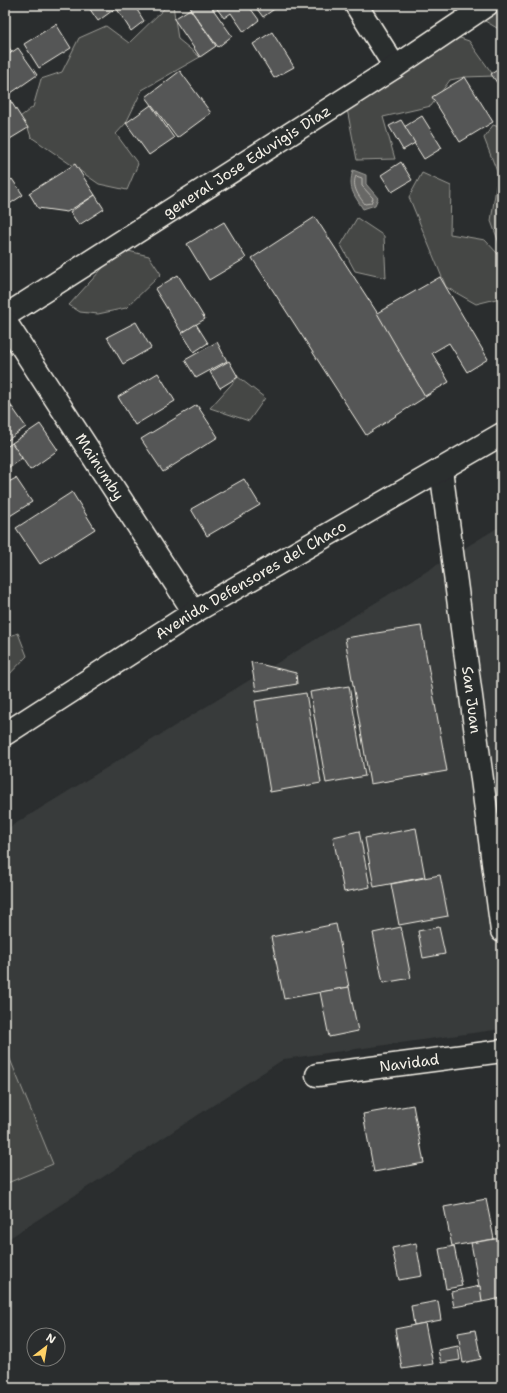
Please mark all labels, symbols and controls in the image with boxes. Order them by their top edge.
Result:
street label: general Jose Eduvigis Diaz [159,101,335,223]
street label: Mainumby [71,430,129,504]
street label: Avenida Defensores del Chaco [151,516,350,644]
street label: San Juan [457,665,486,735]
street label: Navidad [378,1049,441,1077]
north arrow [26,1327,66,1367]
text: N [43,1330,59,1348]

